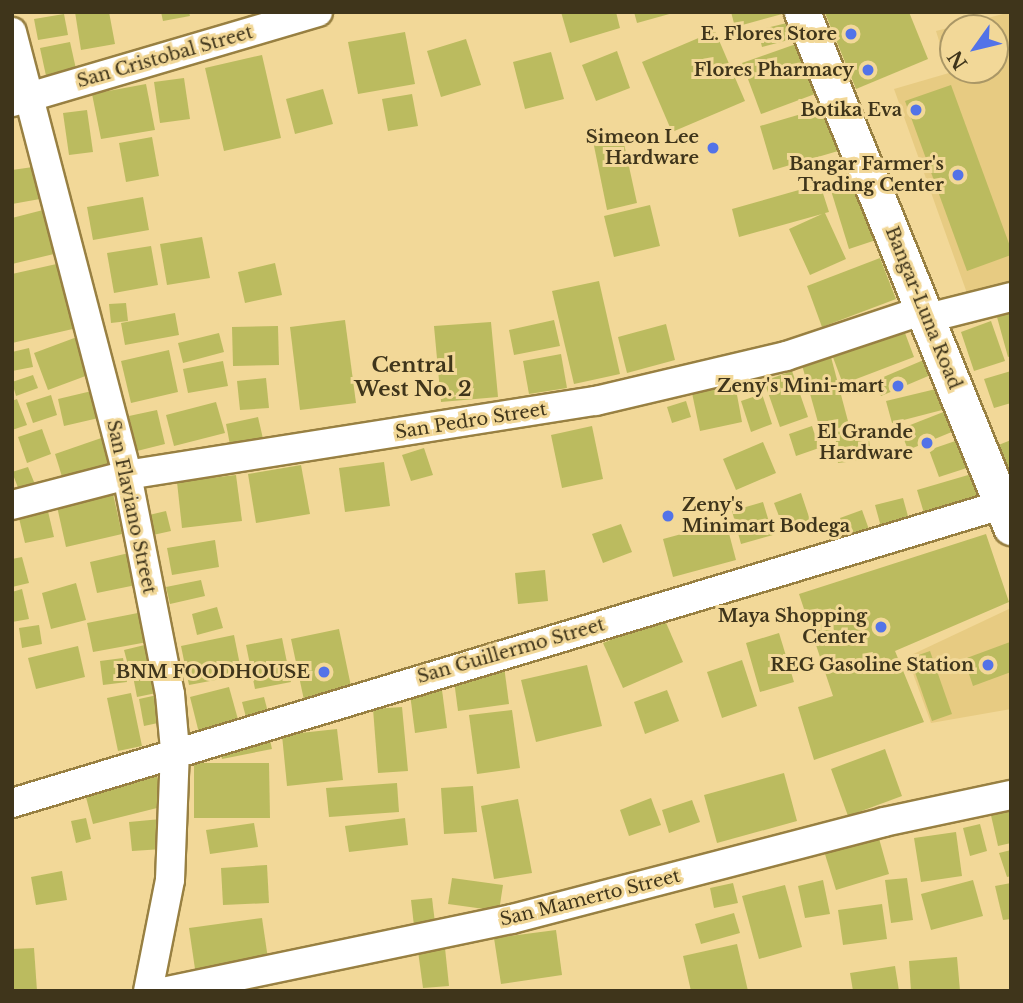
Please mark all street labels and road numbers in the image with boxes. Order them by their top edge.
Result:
street label: San Cristobal Street [75,22,255,92]
street label: Bangar-Luna Road [880,223,966,393]
street label: San Pedro Street [394,398,548,444]
street label: San Flaviano Street [102,418,160,596]
street label: San Guillermo Street [415,614,607,688]
street label: San Mamerto Street [498,865,682,931]

